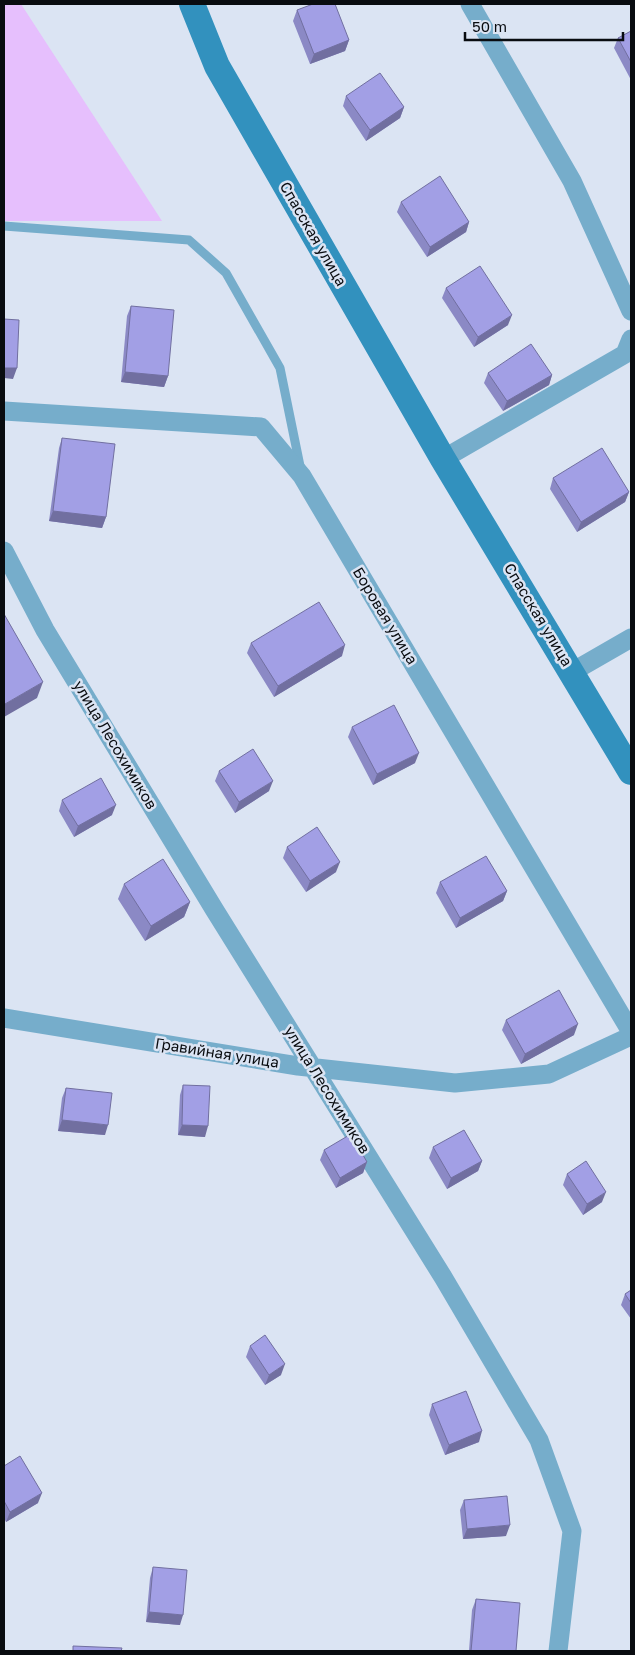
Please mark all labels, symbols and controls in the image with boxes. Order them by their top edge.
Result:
scale bar [465,10,622,42]
text: 50 m [472,17,507,35]
street label: Спасская улица [277,178,351,289]
street label: Спасская улица [501,560,577,669]
street label: Боровая улица [350,564,422,667]
street label: улица Лесохимиков [70,677,161,812]
street label: улица Лесохимиков [281,1022,374,1157]
street label: Гравийная улица [154,1033,280,1071]

